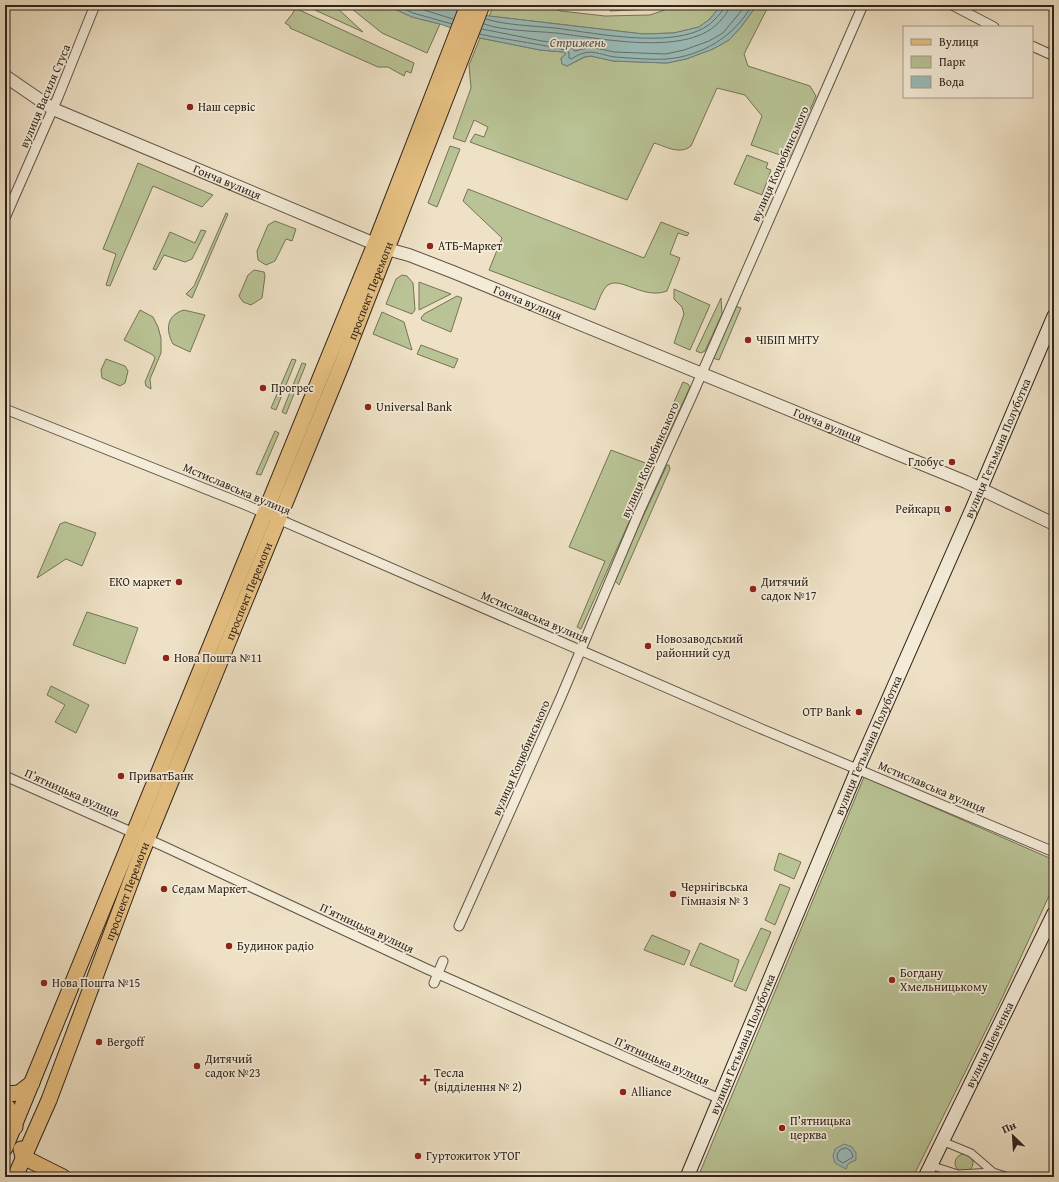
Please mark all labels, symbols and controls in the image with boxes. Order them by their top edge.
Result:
legend [903,26,1033,98]
water label: Стрижень [550,33,606,52]
text: Вулиця [939,33,979,50]
street label: вулиця Василя Стуса [15,41,74,150]
text: Парк [939,53,966,70]
text: Вода [939,73,964,90]
place label: Наш сервіс [198,98,256,115]
marker: Наш сервіс [185,102,195,112]
street label: вулиця Коцюбинського [746,103,813,224]
street label: Гонча вулиця [191,160,264,203]
place label: АТБ-Маркет [438,237,502,254]
street label: проспект Перемоги [343,239,397,342]
marker: АТБ-Маркет [425,241,435,251]
street label: Гонча вулиця [491,281,565,324]
place label: ЧІБІП МНТУ [756,331,820,348]
marker: ЧІБІП МНТУ [743,335,753,345]
street label: вулиця Гетьмана Полуботка [960,375,1035,521]
place label: Прогрес [271,379,315,396]
marker: Прогрес [258,383,268,393]
place label: Universal Bank [376,398,453,415]
street label: вулиця Коцюбинського [616,399,683,520]
marker: Universal Bank [363,402,373,412]
street label: Гонча вулиця [791,403,864,446]
place label: Глобус [908,453,945,470]
marker: Глобус [947,457,957,467]
street label: Мстиславська вулиця [181,458,294,519]
place label: Рейкарц [895,500,940,517]
marker: Рейкарц [943,504,953,514]
street label: проспект Перемоги [221,539,276,642]
place label: ЕКО маркет [109,573,171,590]
place label: Дитячий садок №17 [760,573,817,604]
marker: ЕКО маркет [174,577,184,587]
marker: Дитячий садок №17 [748,584,758,594]
street label: Мстиславська вулиця [479,586,592,647]
place label: Новозаводський районний суд [656,630,743,661]
marker: Новозаводський районний суд [643,641,653,651]
place label: Нова Пошта №11 [174,649,263,666]
marker: Нова Пошта №11 [161,653,171,663]
street label: вулиця Гетьмана Полуботка [830,673,906,818]
street label: вулиця Коцюбинського [487,697,554,818]
place label: OTP Bank [803,703,852,720]
marker: OTP Bank [854,707,864,717]
street label: Мстиславська вулиця [876,756,989,817]
street label: Пʼятницька вулиця [22,764,122,821]
place label: ПриватБанк [129,767,194,784]
marker: ПриватБанк [116,771,126,781]
street label: проспект Перемоги [100,839,153,943]
place label: Чернігівська Гімназія № 3 [681,878,749,909]
place label: Седам Маркет [172,880,247,897]
marker: Седам Маркет [159,884,169,894]
marker: Чернігівська Гімназія № 3 [668,889,678,899]
street label: Пʼятницька вулиця [317,898,417,957]
place label: Будинок радіо [237,937,314,954]
marker: Будинок радіо [224,941,234,951]
place label: Богдану Хмельницькому [900,964,988,995]
street label: вулиця Гетьмана Полуботка [705,971,779,1117]
place label: Нова Пошта №15 [52,974,141,991]
marker: Богдану Хмельницькому [887,975,897,985]
marker: Нова Пошта №15 [39,978,49,988]
street label: вулиця Шевченка [961,999,1017,1091]
street label: Пʼятницька вулиця [612,1032,712,1089]
place label: Bergoff [107,1033,145,1050]
marker: Bergoff [94,1037,104,1047]
place label: Дитячий садок №23 [204,1050,261,1081]
marker: Дитячий садок №23 [192,1061,202,1071]
place label: Тесла (відділення № 2) [434,1064,522,1095]
marker: Тесла (відділення № 2) [419,1074,431,1086]
place label: Alliance [631,1083,672,1100]
marker: Alliance [618,1087,628,1097]
place label: П’ятницька церква [790,1112,851,1143]
north arrow [993,1116,1033,1156]
text: Пн [999,1117,1019,1137]
marker: П’ятницька церква [777,1123,787,1133]
place label: Гуртожиток УТОГ [426,1147,520,1164]
marker: Гуртожиток УТОГ [413,1151,423,1161]

